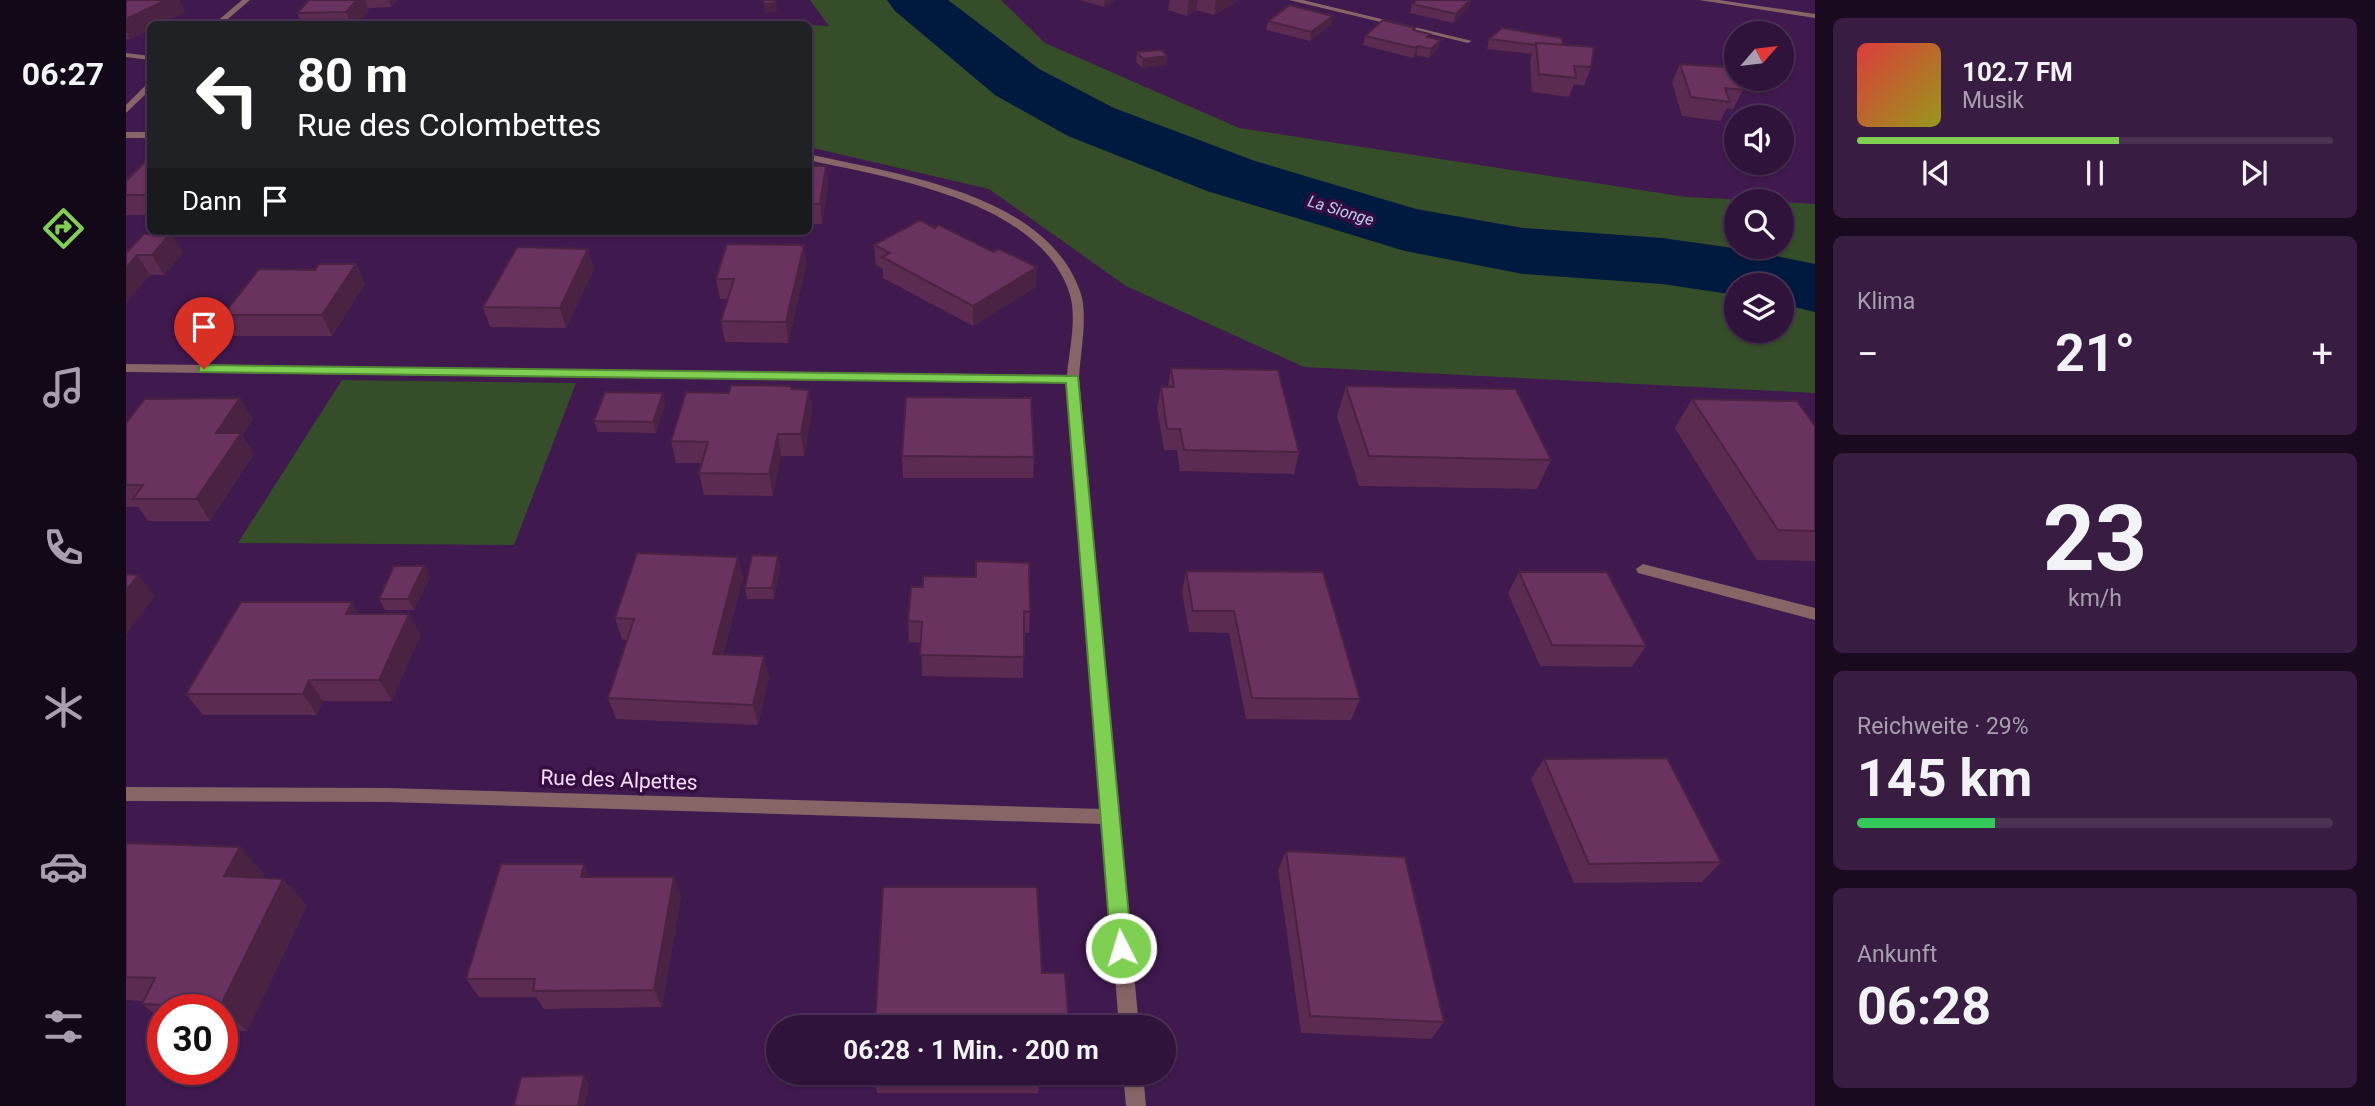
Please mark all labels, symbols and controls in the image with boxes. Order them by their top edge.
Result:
north arrow [1724,21,1794,91]
map controls [1724,21,1794,343]
text: 80 m [297,47,408,104]
icon: left [182,49,273,140]
text: 06:27 [22,55,104,93]
text: 102.7 FM [1962,57,2073,87]
text: Musik [1962,87,2024,114]
button: sound [1724,105,1794,175]
text: Rue des Colombettes [297,106,601,144]
icon: previous [1917,154,1955,192]
icon: pause [2076,154,2114,192]
icon: next [2235,154,2273,192]
icon: arrive [256,182,294,220]
text: Dann [182,186,242,216]
button: search [1724,189,1794,259]
water label: La Sionge [1306,191,1376,230]
icon: directions [39,204,88,253]
button: layers [1724,273,1794,343]
text: Klima [1857,288,1915,315]
pin [174,297,234,369]
icon: arrive [185,308,223,346]
text: 21° [2055,323,2135,384]
text: − [1857,332,1879,376]
text: + [2311,332,2333,376]
icon: music [39,363,88,412]
text: 23 [2043,486,2147,592]
icon: phone [39,523,88,572]
text: km/h [2068,585,2122,612]
icon: climate [39,683,88,732]
text: Reichweite · 29% [1857,713,2029,740]
text: 145 km [1857,748,2032,809]
street label: Rue des Alpettes [540,765,698,795]
icon: car [39,842,88,891]
position arrow [1084,911,1158,985]
text: Ankunft [1857,941,1937,968]
text: 06:28 [1857,976,1991,1037]
speed limit sign: 30 [147,994,238,1085]
icon: filters [39,1002,88,1051]
text: 06:28 · 1 Min. · 200 m [843,1035,1099,1065]

